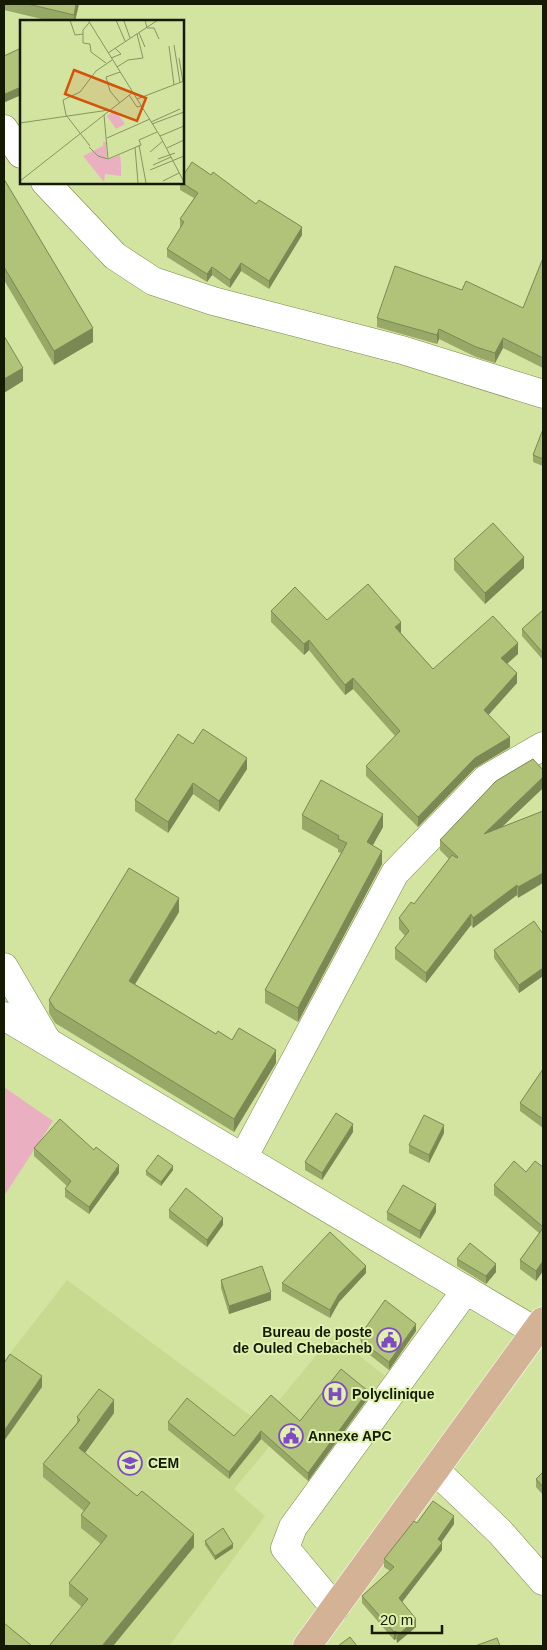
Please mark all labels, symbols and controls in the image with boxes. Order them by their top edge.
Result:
inset map [20,20,184,184]
place label: Bureau de poste de Ouled Chebacheb [233,1324,372,1356]
public building icon: Bureau de poste de Ouled Chebacheb [376,1327,402,1353]
hospital icon: Polyclinique [322,1381,348,1407]
place label: Polyclinique [352,1386,435,1402]
public building icon: Annexe APC [278,1423,304,1449]
place label: Annexe APC [308,1428,392,1444]
school or university icon: CEM [117,1450,143,1476]
place label: CEM [148,1455,179,1471]
scale bar [372,1602,442,1634]
text: 20 m [380,1611,413,1628]

